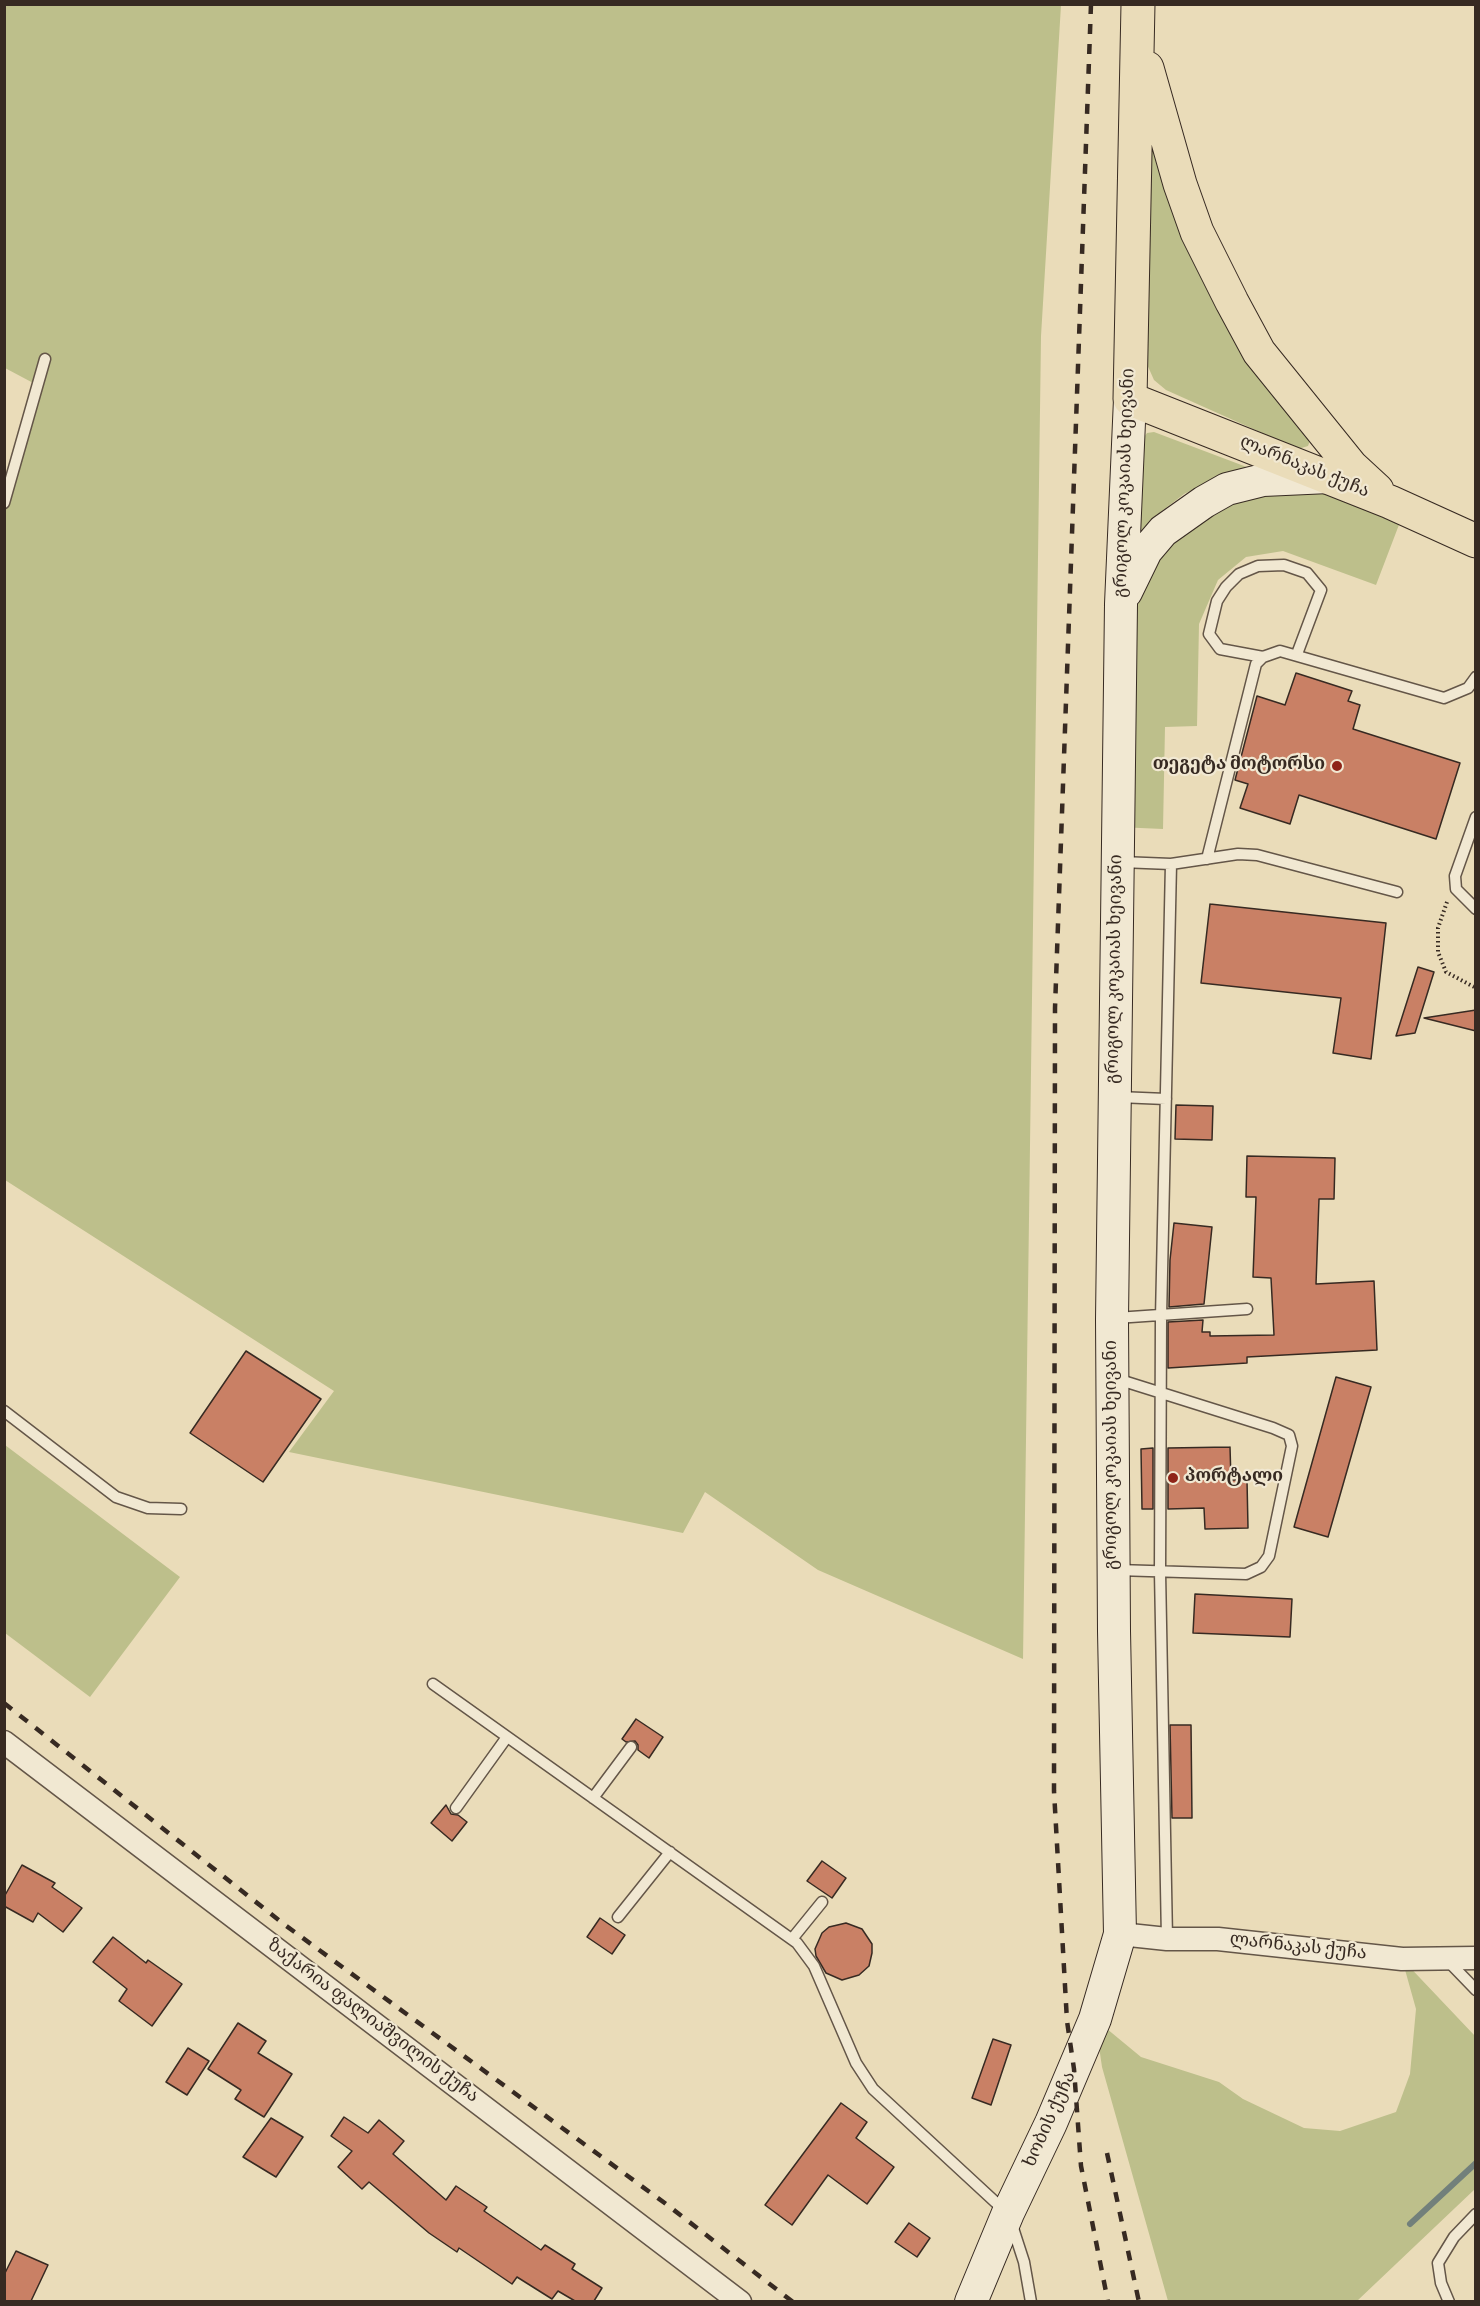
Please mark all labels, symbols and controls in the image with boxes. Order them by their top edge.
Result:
street label: გრიგოლ კოკაიას ხეივანი [1111,368,1141,598]
street label: ლარნაკას ქუჩა [1236,432,1372,504]
place label: თეგეტა მოტორსი [1153,755,1325,777]
marker: თეგეტა მოტორსი [1330,759,1344,773]
street label: გრიგოლ კოკაიას ხეივანი [1103,854,1129,1084]
street label: გრიგოლ კოკაიას ხეივანი [1102,1340,1124,1570]
place label: პორტალი [1185,1467,1283,1489]
marker: პორტალი [1166,1471,1180,1485]
street label: ლარნაკას ქუჩა [1228,1930,1368,1966]
street label: ზაქარია ფალიაშვილის ქუჩა [262,1935,482,2109]
street label: ხობის ქუჩა [1020,2069,1082,2171]

